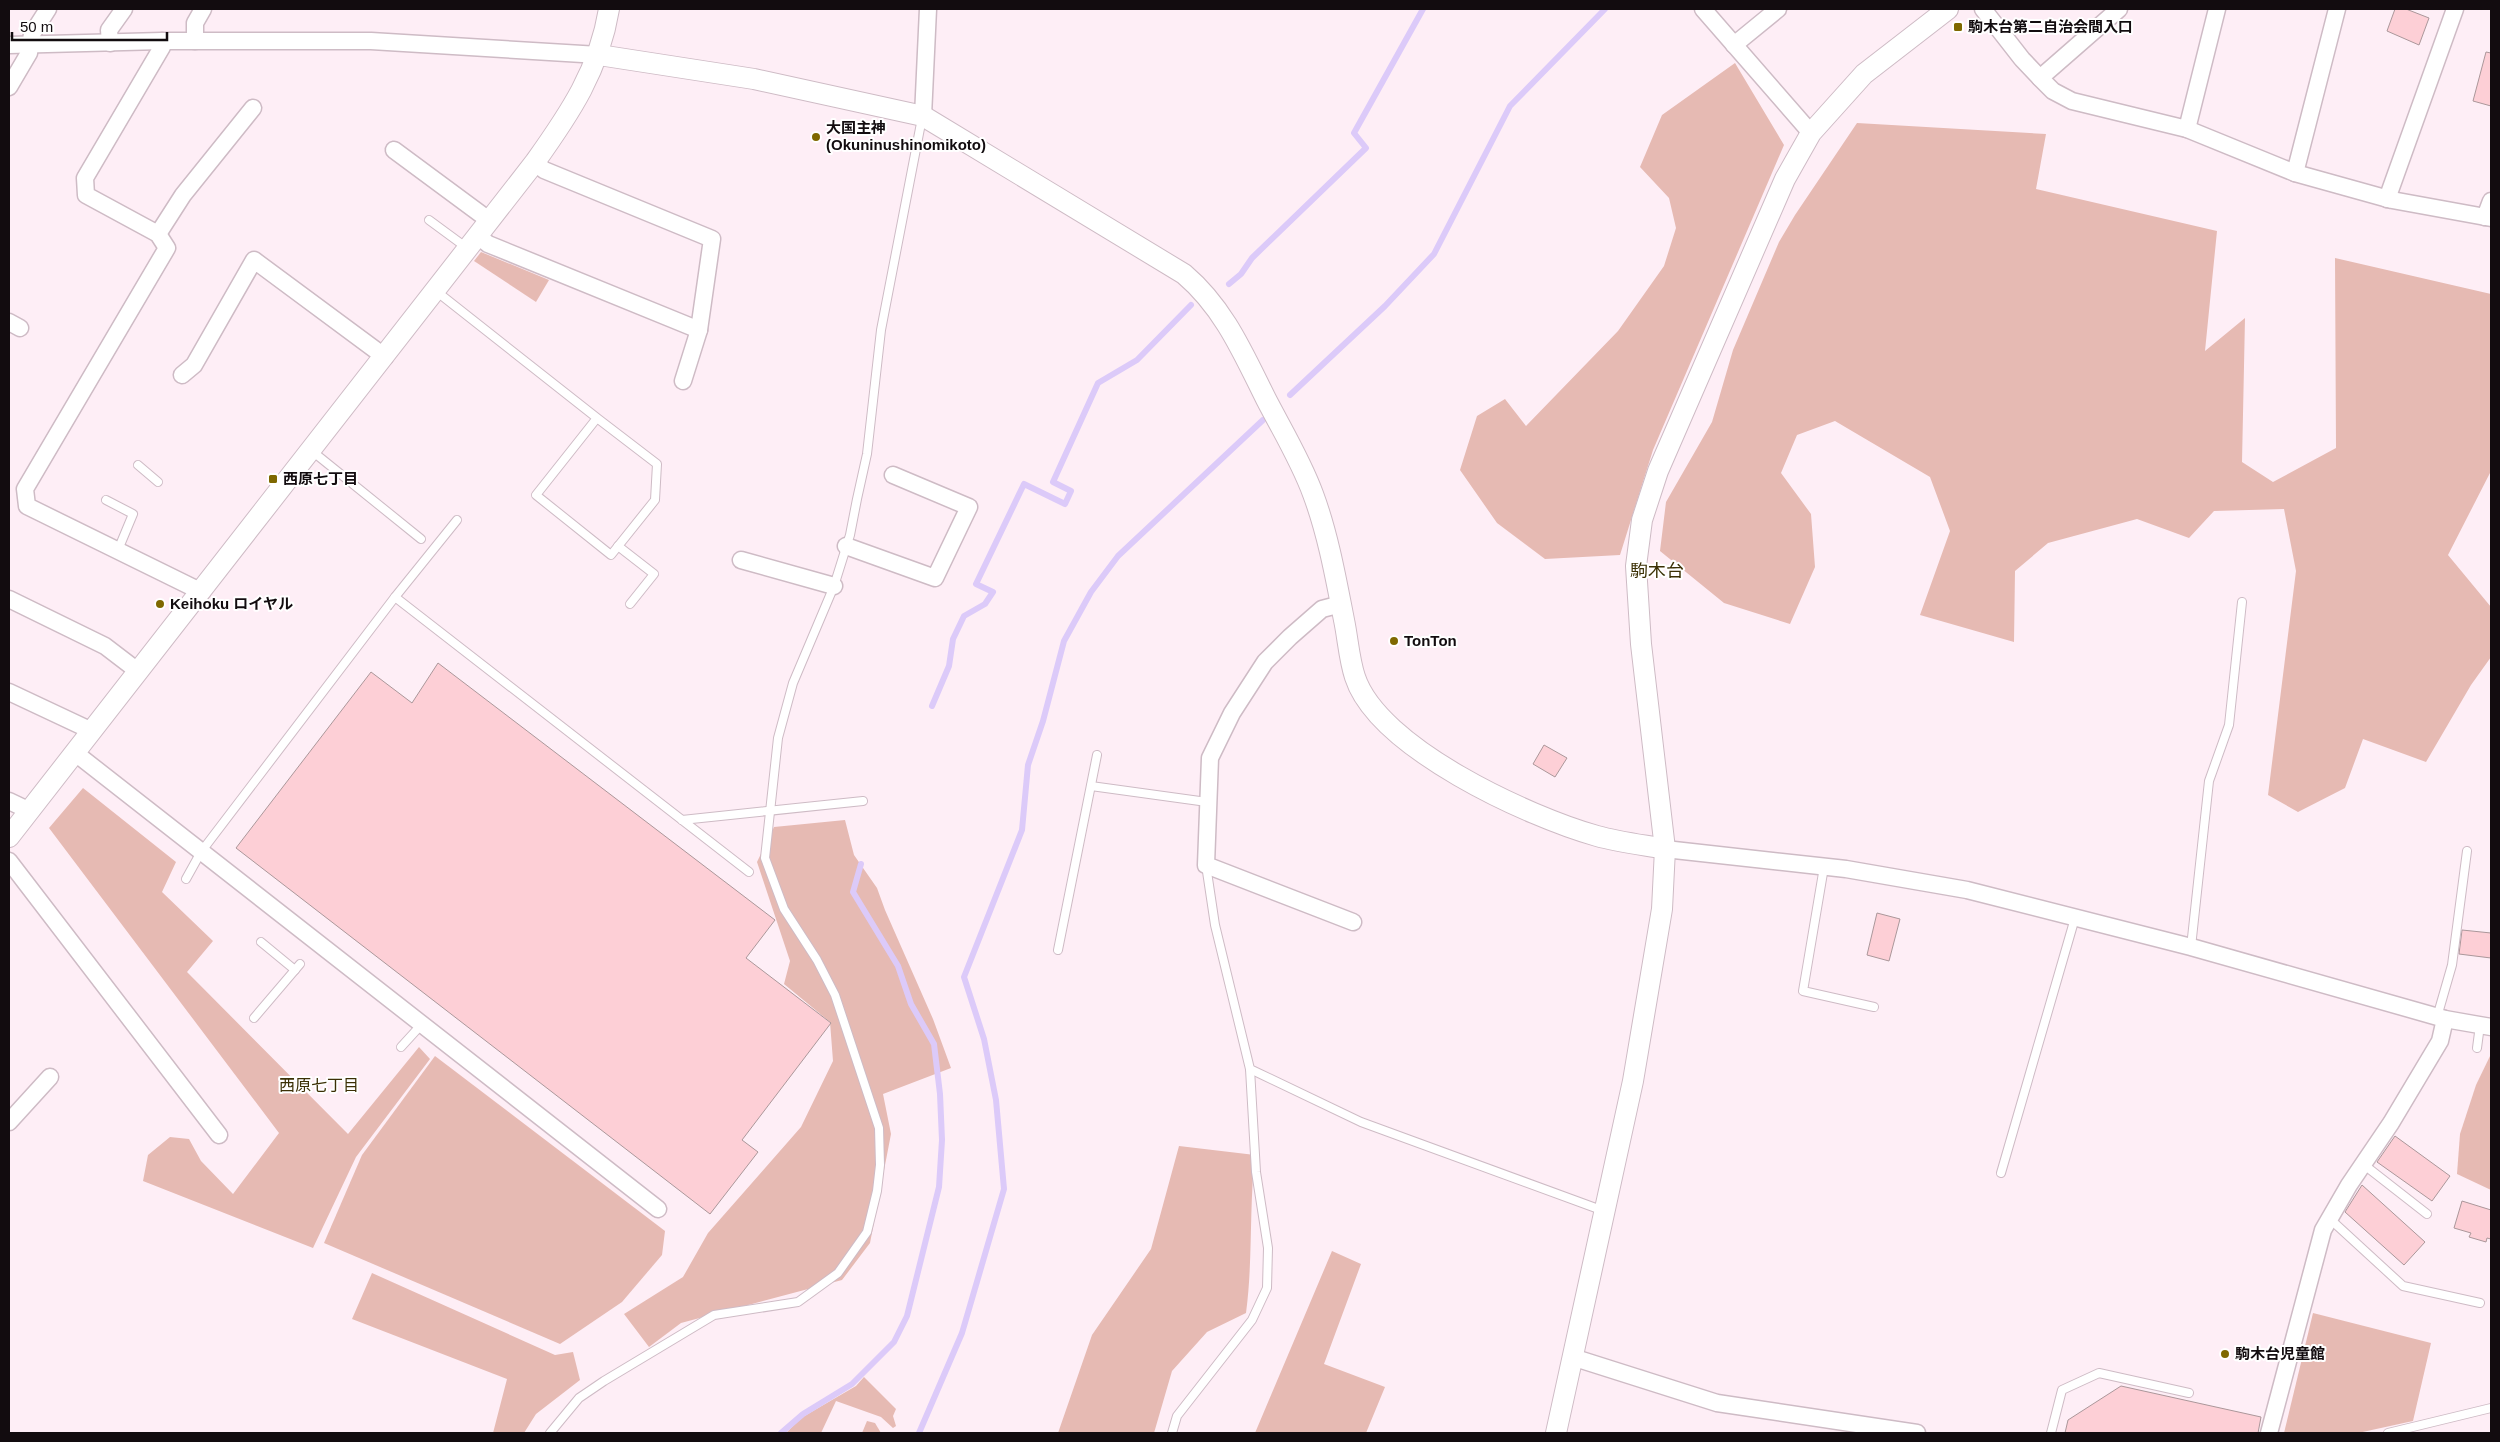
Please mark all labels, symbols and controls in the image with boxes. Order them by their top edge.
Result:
scale bar [12,10,168,42]
text: 50 m [20,18,53,35]
place label: 駒木台第二自治会間入口 [1968,18,2133,35]
marker: 駒木台第二自治会間入口 [1952,21,1964,33]
place label: 大国主神 (Okuninushinomikoto) [826,119,986,153]
marker: 大国主神 (Okuninushinomikoto) [810,131,822,143]
place label: 西原七丁目 [283,470,358,487]
marker: 西原七丁目 [267,473,279,485]
district label: 駒木台 [1630,561,1684,581]
place label: Keihoku ロイヤル [170,595,293,612]
marker: Keihoku ロイヤル [154,598,166,610]
place label: TonTon [1404,632,1457,649]
marker: TonTon [1388,635,1400,647]
district label: 西原七丁目 [279,1077,359,1094]
place label: 駒木台児童館 [2235,1345,2325,1362]
marker: 駒木台児童館 [2219,1348,2231,1360]

